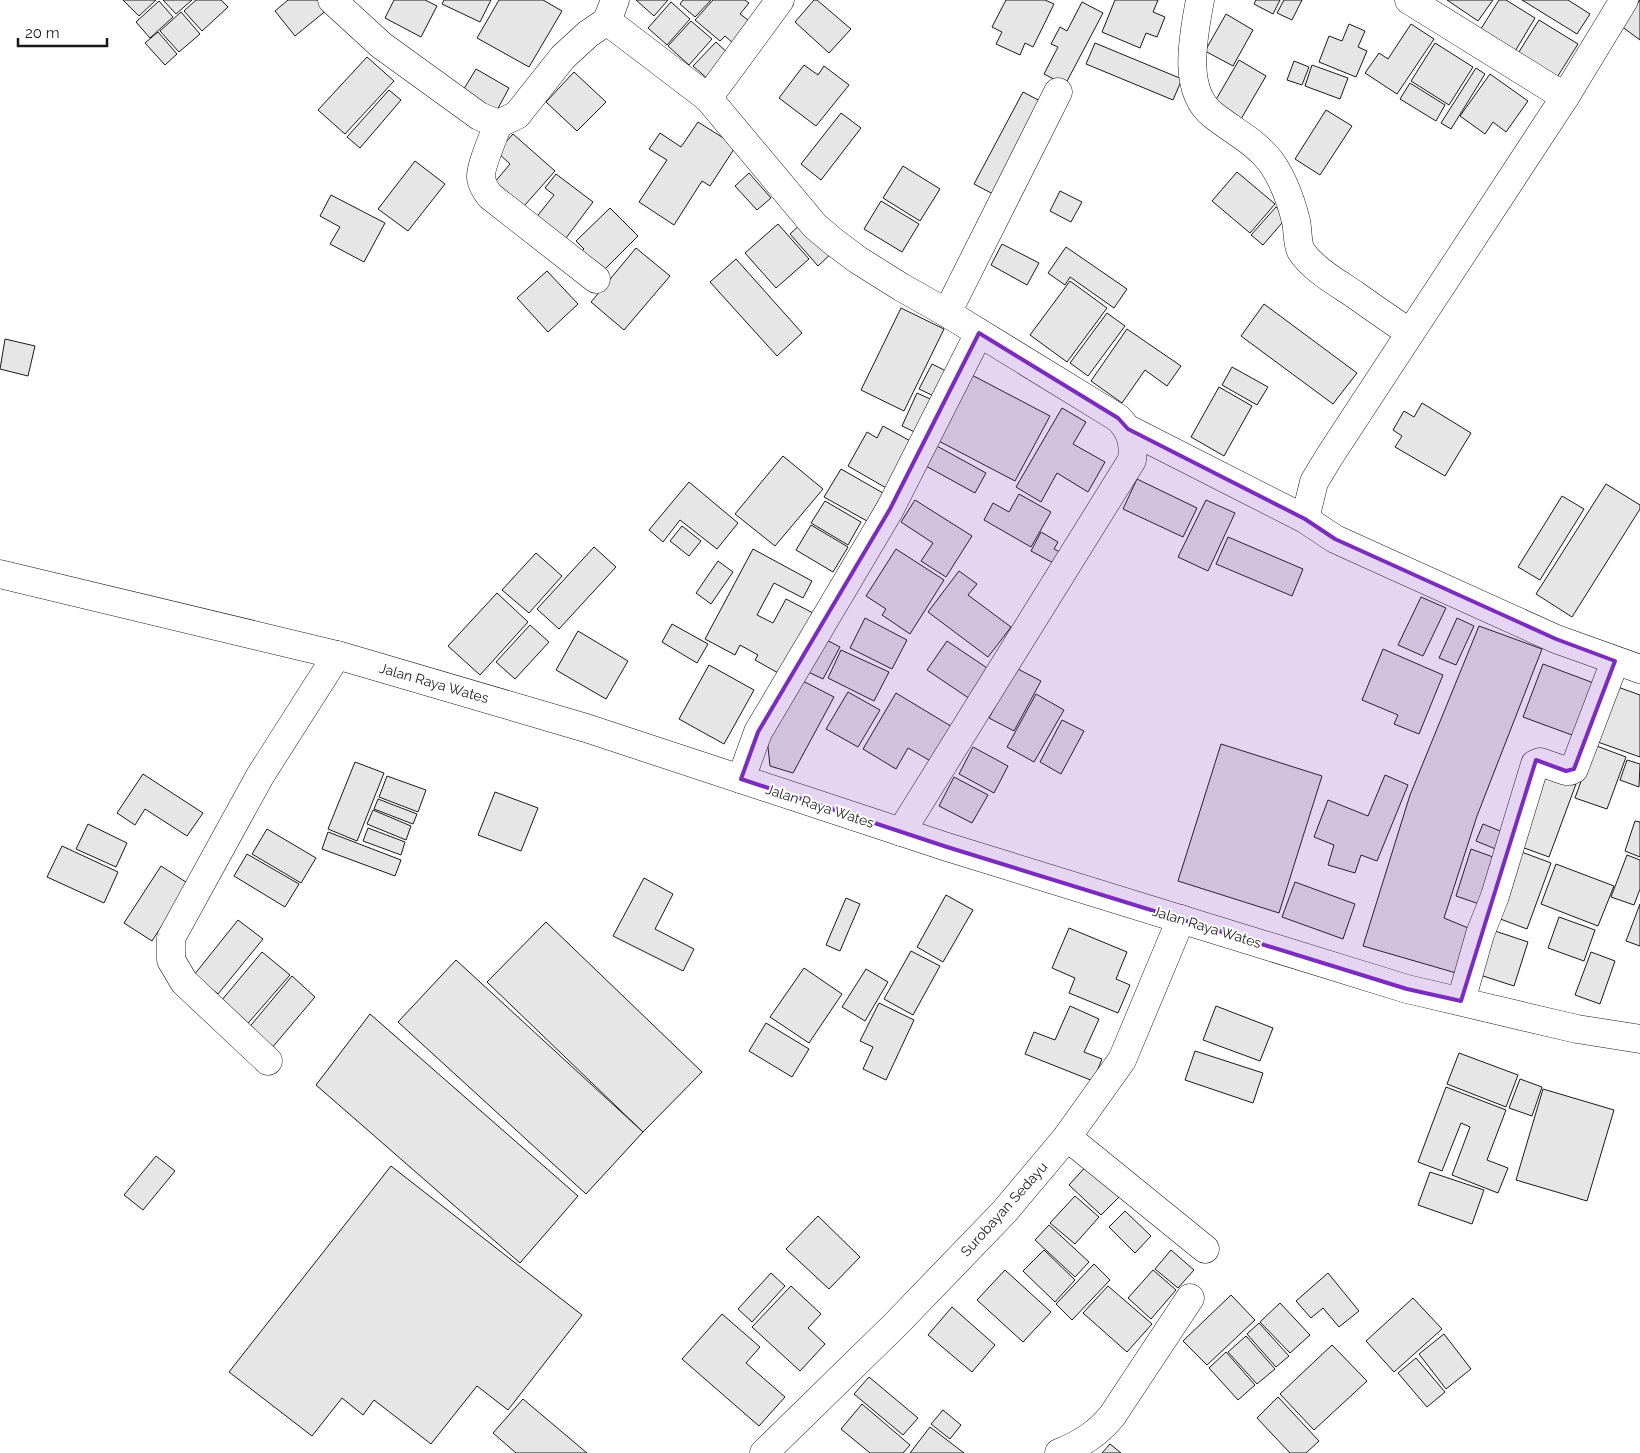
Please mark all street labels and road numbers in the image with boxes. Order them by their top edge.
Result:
street label: Jalan Raya Wates [377,660,491,706]
street label: Jalan Raya Wates [764,781,876,831]
street label: Jalan Raya Wates [1151,903,1264,951]
street label: Surobayan Sedayu [957,1159,1051,1259]

